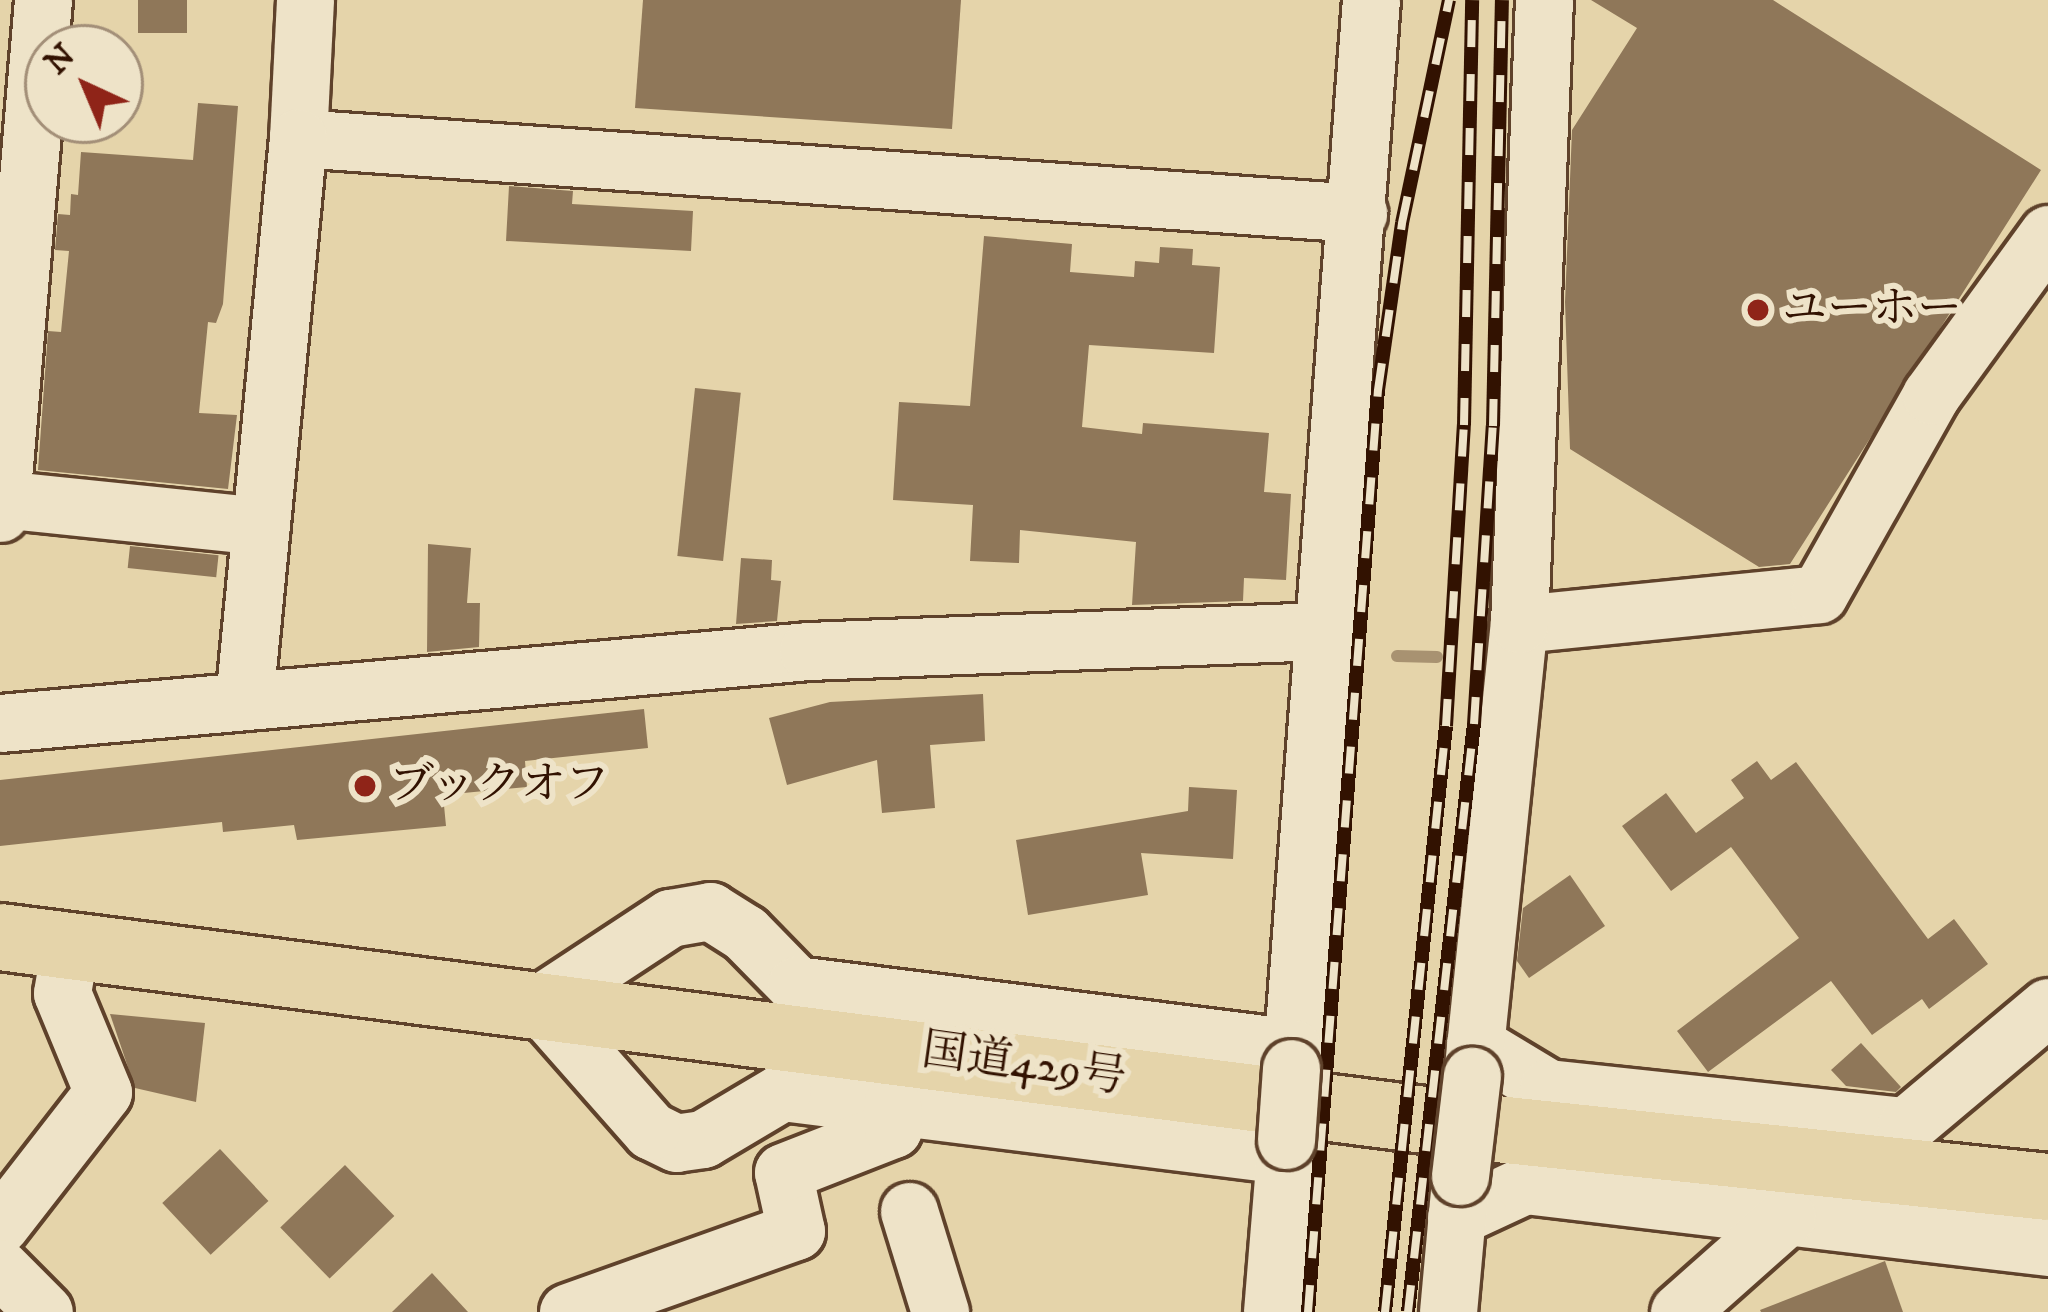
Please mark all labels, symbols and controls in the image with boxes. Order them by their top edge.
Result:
north arrow [24,24,144,144]
text: N [37,36,85,84]
place label: ユーホー [1782,283,1962,337]
marker: ユーホー [1745,297,1771,323]
place label: ブックオフ [389,759,614,813]
marker: ブックオフ [352,773,378,799]
street label: 国道429号 [919,1024,1129,1106]

